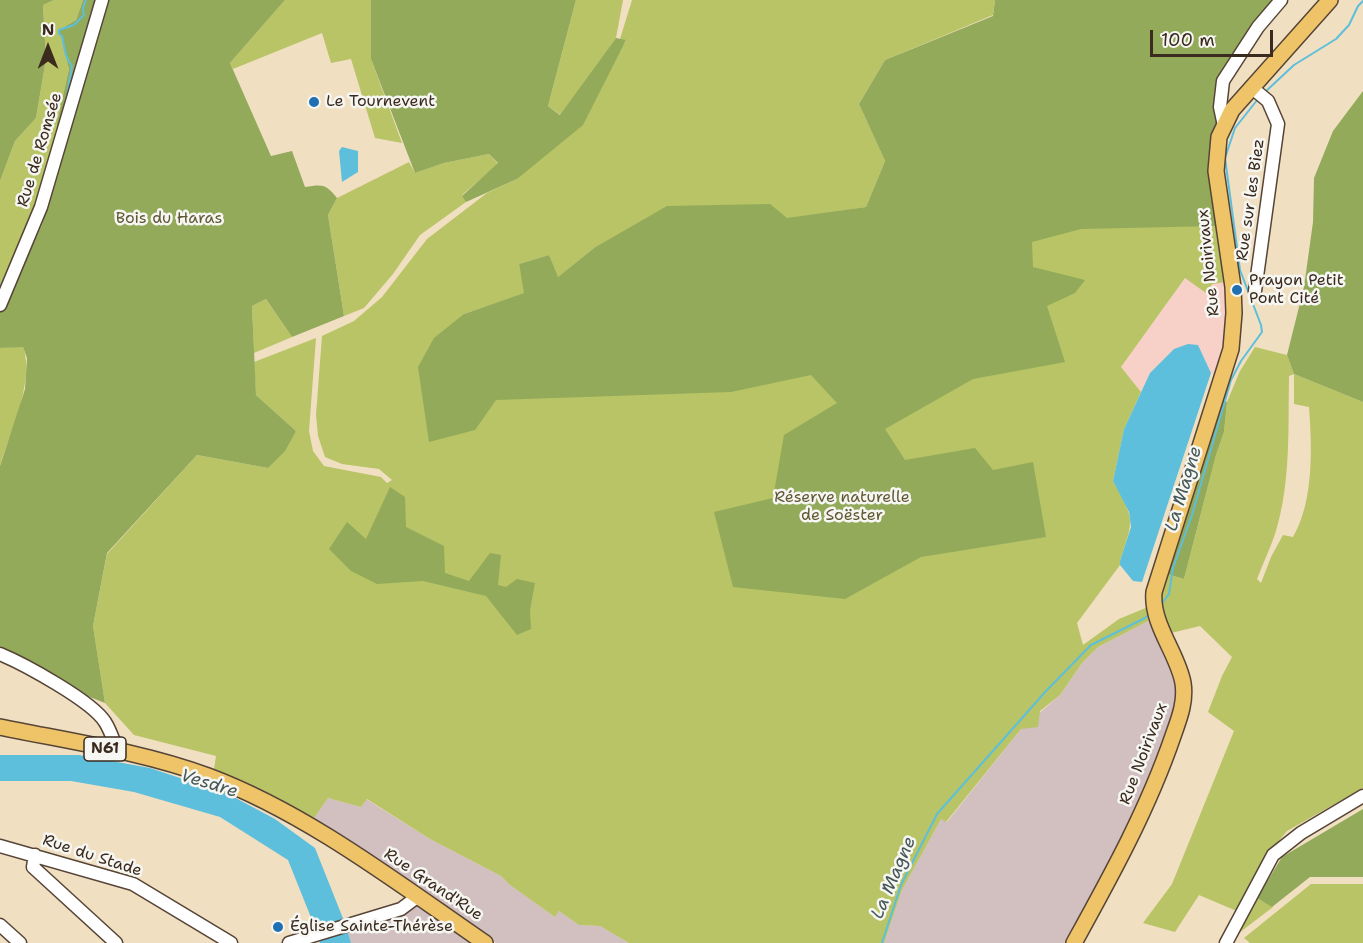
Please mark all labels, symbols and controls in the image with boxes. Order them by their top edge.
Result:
north arrow [18,18,78,78]
scale bar [1153,18,1276,56]
text: N [42,19,54,40]
text: 100 m [1161,28,1215,52]
street label: Rue de Romsée [14,91,66,209]
place label: Le Tournevent [326,92,435,112]
marker: Le Tournevent [307,95,321,109]
street label: Rue sur les Biez [1233,138,1269,262]
park label: Bois du Haras [116,209,222,229]
street label: Rue Noirivaux [1194,209,1224,317]
place label: Prayon Petit Pont Cité [1249,271,1344,309]
marker: Prayon Petit Pont Cité [1230,283,1244,297]
water label: La Magne [1161,444,1207,534]
park label: Réserve naturelle de Soëster [774,488,910,526]
street label: Rue Noirivaux [1116,701,1172,807]
road number: N61 [84,737,126,761]
water label: Vesdre [178,765,240,803]
street label: Rue du Stade [40,831,144,881]
water label: La Magne [867,834,921,922]
street label: Rue Grand'Rue [380,845,486,925]
place label: Église Sainte-Thérèse [290,917,453,937]
marker: Église Sainte-Thérèse [271,920,285,934]

